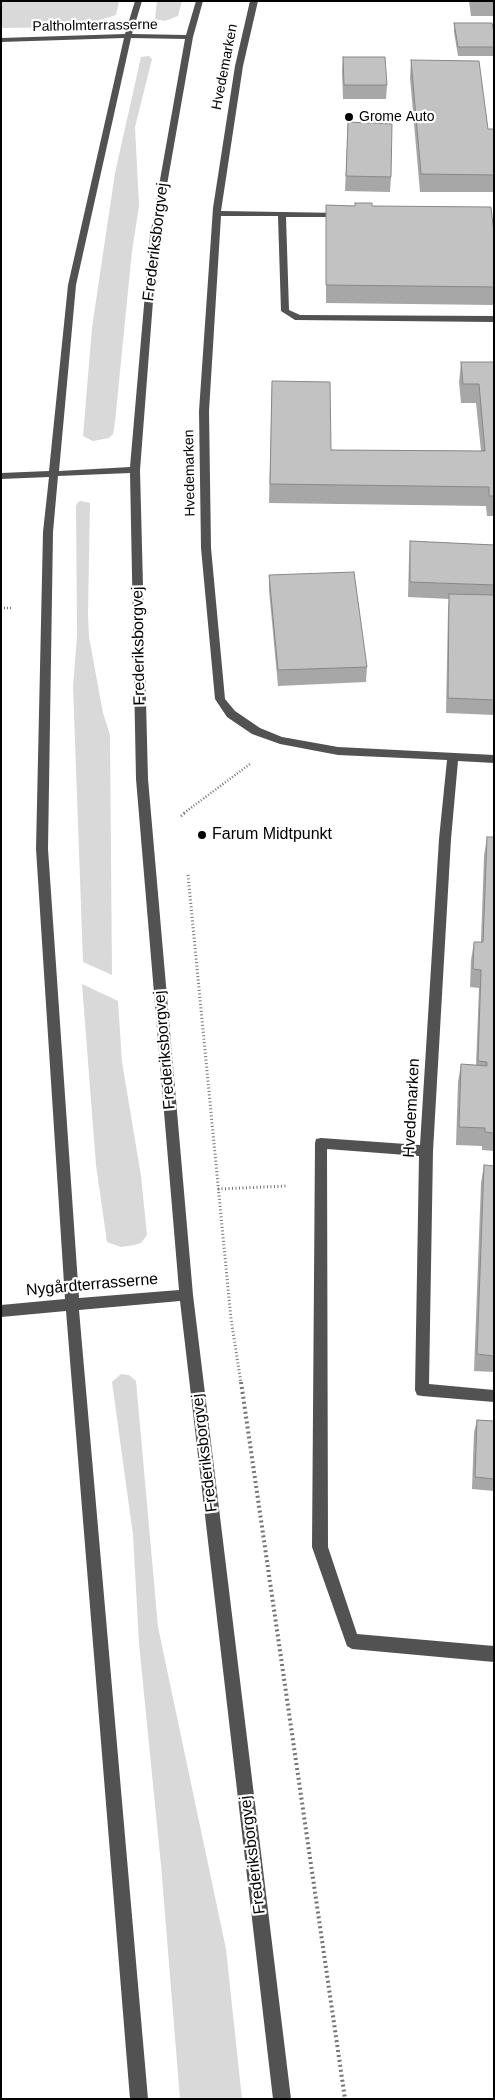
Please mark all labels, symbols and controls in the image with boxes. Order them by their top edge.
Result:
street label: Paltholmterrasserne [32,17,158,35]
street label: Hvedemarken [208,23,242,111]
place label: Grome Auto [359,109,434,125]
marker: Grome Auto [343,111,355,123]
street label: Frederiksborgvej [139,182,173,302]
street label: Hvedemarken [181,429,199,517]
street label: Frederiksborgvej [128,586,150,706]
place label: Farum Midtpunkt [212,825,332,845]
marker: Farum Midtpunkt [196,829,208,841]
street label: Frederiksborgvej [150,990,180,1110]
street label: Hvedemarken [400,1058,424,1158]
street label: Nygårdterrasserne [25,1270,159,1300]
street label: Frederiksborgvej [188,1393,222,1513]
street label: Frederiksborgvej [236,1795,270,1915]

